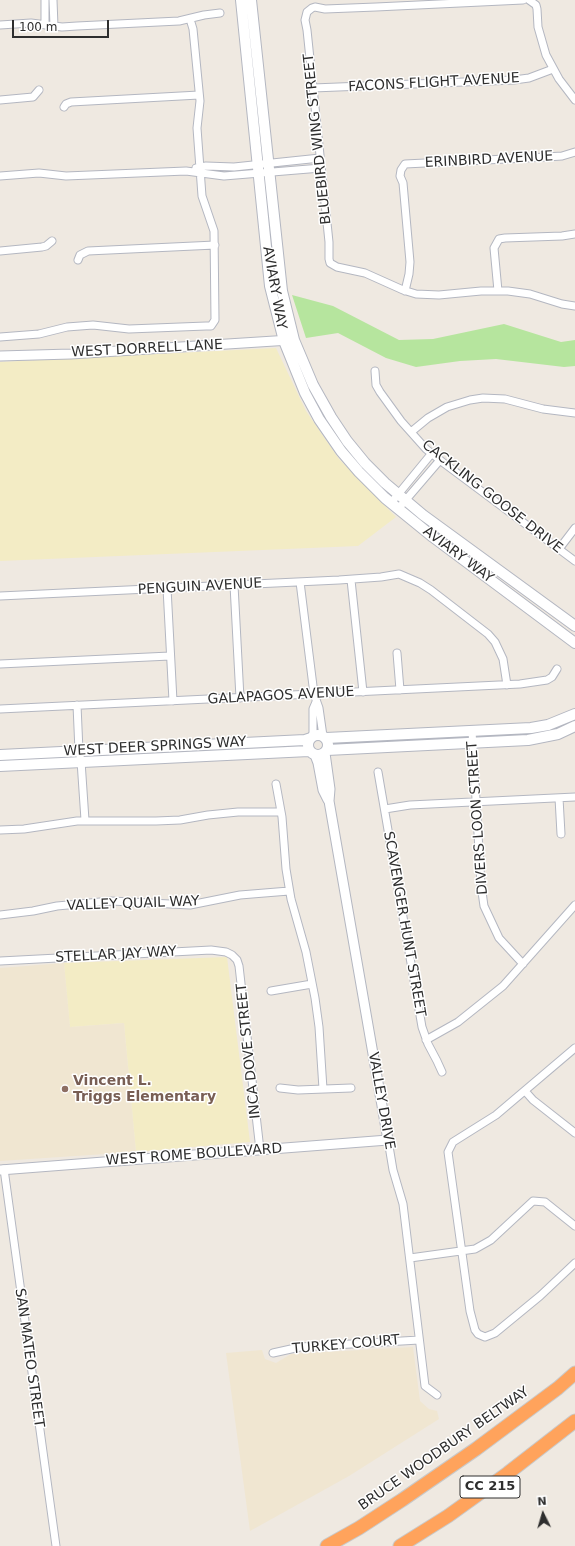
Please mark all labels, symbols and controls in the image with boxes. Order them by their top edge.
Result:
scale bar [14,12,111,38]
text: 100 m [19,20,57,34]
street label: BLUEBIRD WING STREET [301,53,335,225]
street label: FACONS FLIGHT AVENUE [348,70,520,96]
street label: ERINBIRD AVENUE [424,148,554,172]
street label: AVIARY WAY [258,245,290,331]
street label: WEST DORRELL LANE [71,337,223,361]
street label: CACKLING GOOSE DRIVE [418,437,566,557]
street label: AVIARY WAY [419,523,497,587]
street label: PENGUIN AVENUE [137,575,263,599]
street label: GALAPAGOS AVENUE [207,684,355,708]
street label: WEST DEER SPRINGS WAY [63,734,247,760]
street label: DIVERS LOON STREET [464,741,492,895]
street label: SCAVENGER HUNT STREET [379,830,429,1018]
street label: VALLEY QUAIL WAY [66,893,200,915]
street label: STELLAR JAY WAY [55,943,177,967]
street label: INCA DOVE STREET [234,982,264,1120]
street label: VALLEY DRIVE [364,1051,398,1151]
place label: Vincent L. Triggs Elementary [73,1073,216,1106]
marker: Vincent L. Triggs Elementary [60,1084,70,1094]
street label: WEST ROME BOULEVARD [105,1140,283,1170]
street label: SAN MATEO STREET [11,1287,47,1429]
street label: TURKEY COURT [292,1332,400,1358]
street label: BRUCE WOODBURY BELTWAY [356,1384,532,1514]
road number: CC 215 [460,1476,520,1498]
north arrow [523,1494,563,1534]
text: N [537,1495,547,1508]

